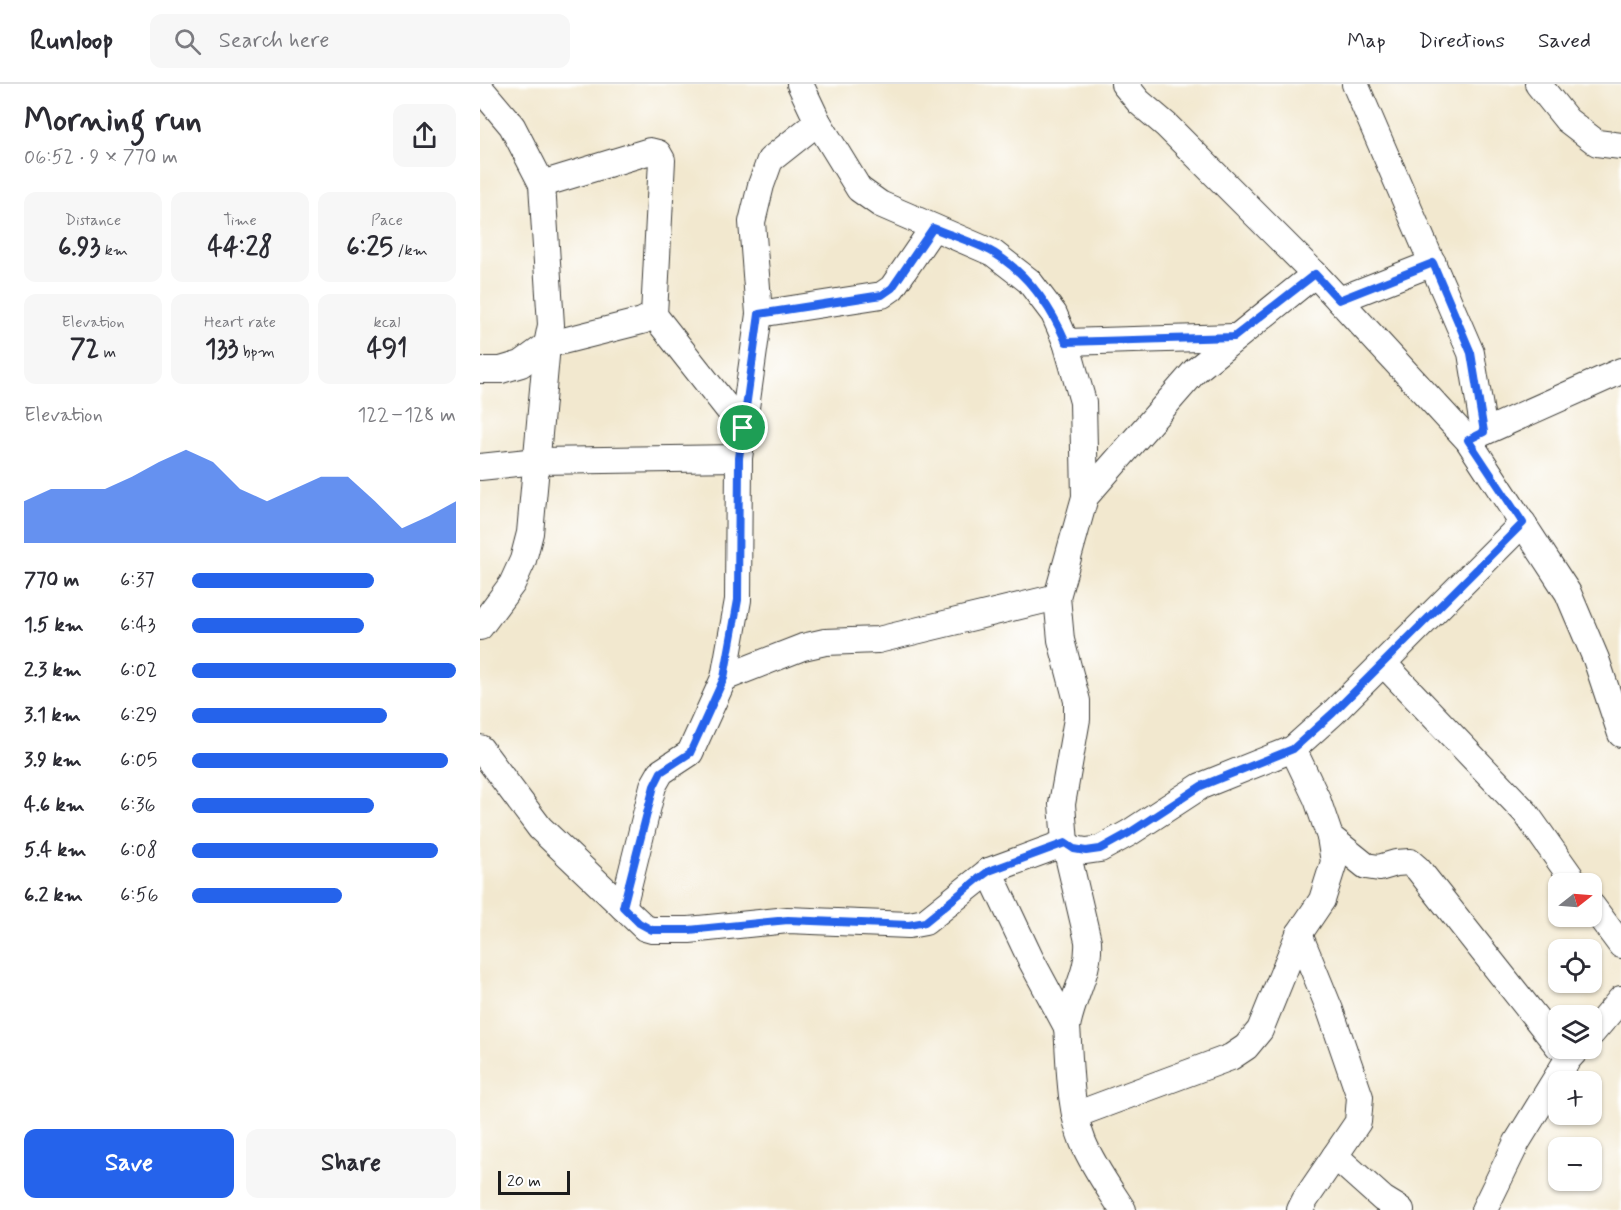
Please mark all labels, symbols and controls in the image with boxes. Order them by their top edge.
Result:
search box [150,14,570,68]
text: Runloop [30,23,114,60]
icon: search [171,25,204,58]
text: Search here [219,27,329,55]
text: Map [1347,27,1386,55]
text: Directions [1419,27,1505,55]
text: Saved [1538,27,1591,55]
text: Morning run [24,99,202,143]
button: share [393,104,456,167]
text: 06:52 · 9 × 770 m [24,144,178,171]
text: Distance [65,210,121,231]
text: Time [223,210,257,231]
text: Pace [371,210,403,231]
text: 6.93 [58,231,100,265]
text: 44:28 [208,231,272,265]
text: 6:25 [346,231,393,265]
text: km [100,240,128,261]
text: /km [393,240,428,261]
text: Elevation [62,312,125,333]
text: Heart rate [204,312,276,333]
text: kcal [374,312,400,333]
text: 72 [70,333,99,367]
text: 133 [205,333,238,367]
text: 491 [367,333,407,367]
text: m [99,342,116,363]
text: bpm [238,342,275,363]
text: Elevation [24,402,103,429]
text: 122–128 m [358,402,456,429]
pin [717,402,768,453]
icon: arrive [726,411,759,444]
text: 770 m [24,567,80,594]
text: 6:37 [120,567,155,594]
text: 1.5 km [24,612,84,639]
text: 6:43 [120,612,156,639]
text: 2.3 km [24,657,82,684]
text: 6:02 [120,657,157,684]
text: 3.1 km [24,702,81,729]
text: 6:29 [120,702,157,729]
text: 3.9 km [24,747,82,774]
text: 6:05 [120,747,157,774]
text: 4.6 km [24,792,85,819]
text: 6:36 [120,792,156,819]
text: 5.4 km [24,837,86,864]
text: 6:08 [120,837,158,864]
north arrow [1548,873,1602,927]
map controls [1548,873,1602,1191]
text: 6.2 km [24,882,83,909]
text: 6:56 [120,882,159,909]
button: locate [1548,939,1602,993]
button: layers [1548,1005,1602,1059]
button: + [1548,1071,1602,1125]
button: Save [24,1129,234,1198]
button: Share [246,1129,456,1198]
button: − [1548,1137,1602,1191]
scale bar [498,1168,570,1196]
text: 20 m [507,1171,541,1192]

